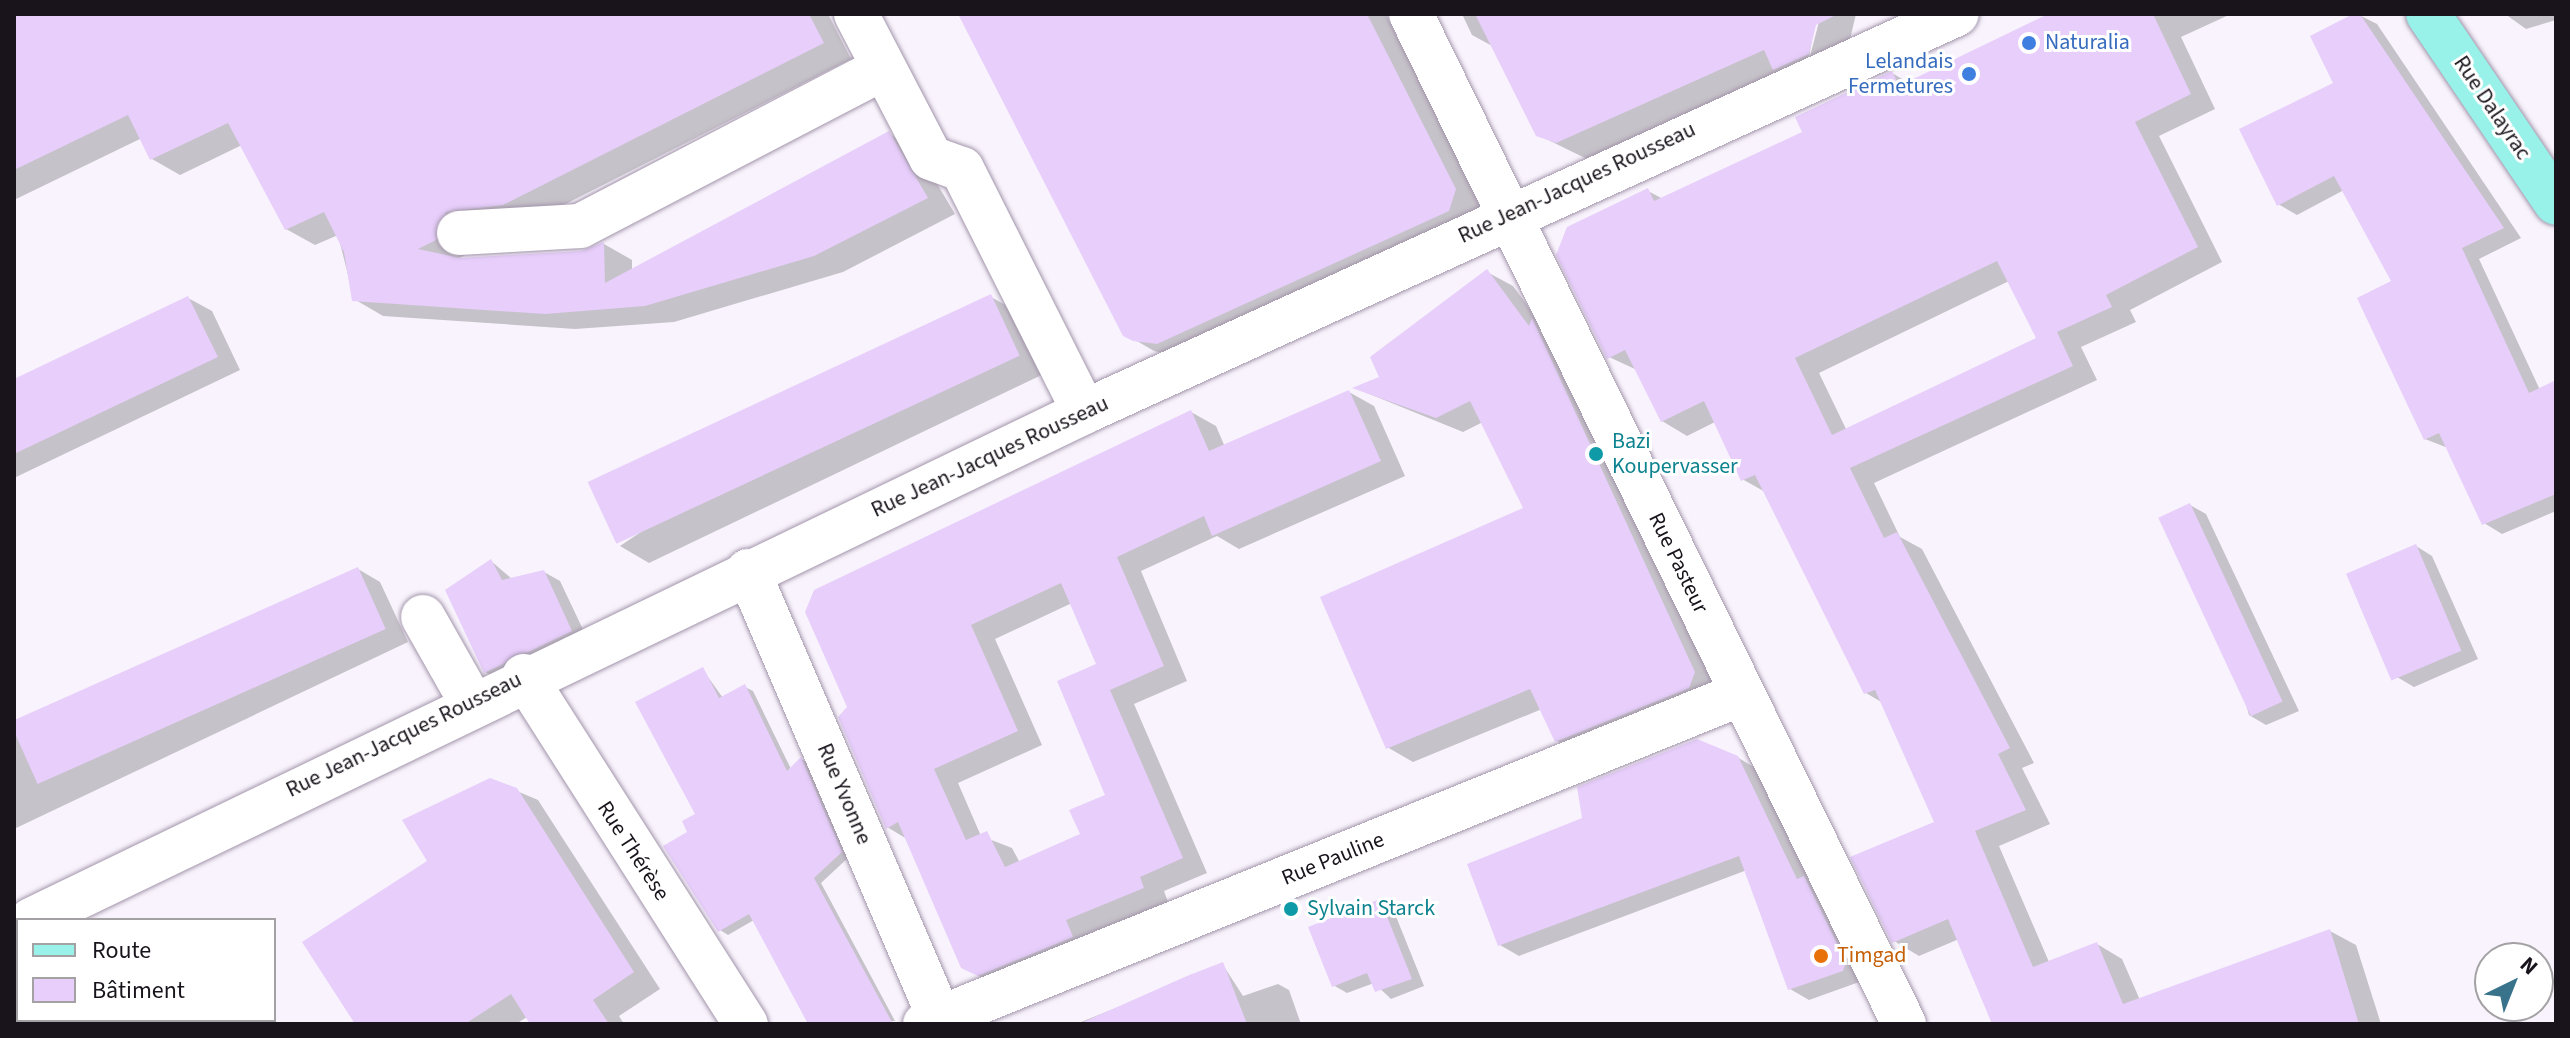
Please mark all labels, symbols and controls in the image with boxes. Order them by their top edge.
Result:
place label: Naturalia [2045,30,2130,56]
marker: Naturalia [2020,34,2038,52]
place label: Lelandais Fermetures [1848,48,1953,100]
street label: Rue Dalayrac [2448,51,2536,165]
marker: Lelandais Fermetures [1960,65,1978,83]
street label: Rue Jean-Jacques Rousseau [1454,116,1700,250]
street label: Rue Jean-Jacques Rousseau [867,390,1113,524]
place label: Bazi Koupervasser [1612,428,1738,480]
marker: Bazi Koupervasser [1587,445,1605,463]
street label: Rue Pasteur [1642,508,1714,618]
street label: Rue Jean-Jacques Rousseau [282,666,526,804]
street label: Rue Yvonne [811,740,877,848]
street label: Rue Thérèse [591,796,675,906]
street label: Rue Pauline [1278,826,1388,892]
place label: Sylvain Starck [1307,896,1435,922]
marker: Sylvain Starck [1282,900,1300,918]
legend [16,918,276,1022]
text: Route [92,933,151,968]
north arrow [2474,942,2554,1022]
place label: Timgad [1837,943,1906,969]
marker: Timgad [1812,947,1830,965]
text: N [2513,949,2545,983]
text: Bâtiment [92,973,185,1008]

